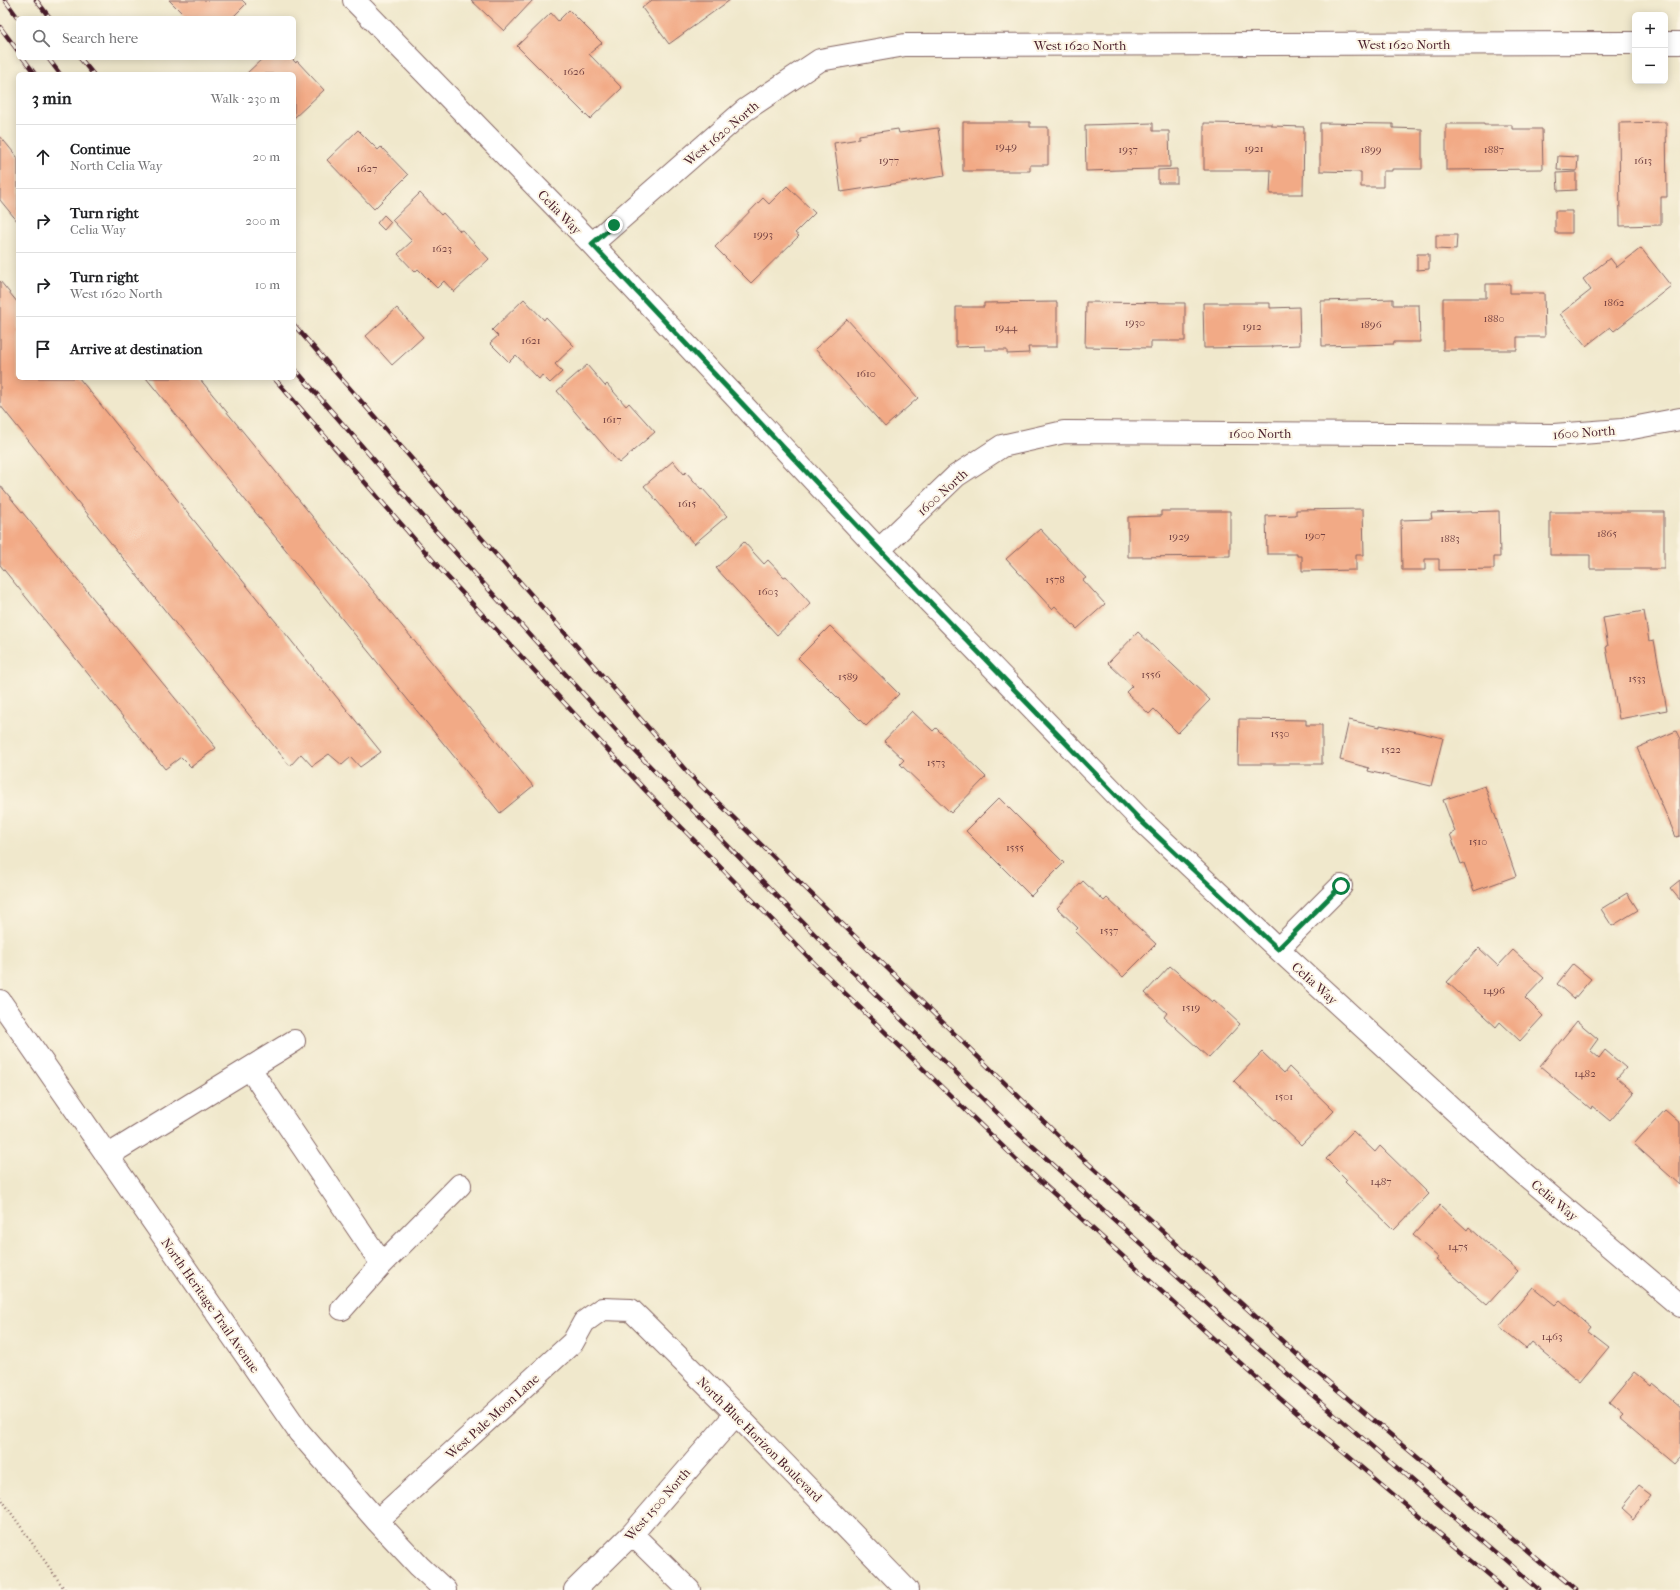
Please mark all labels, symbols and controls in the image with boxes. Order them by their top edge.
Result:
map controls [1632,12,1668,84]
button: + [1632,12,1668,48]
search box [16,16,296,60]
icon: search [30,27,52,49]
text: Search here [62,29,138,47]
street label: West 1620 North [1357,37,1451,52]
street label: West 1620 North [1033,38,1127,53]
button: − [1632,48,1668,84]
house number: 1626 [563,65,585,78]
text: 3 min [32,88,72,108]
text: Walk · 230 m [211,91,280,106]
street label: West 1620 North [680,97,762,170]
text: Continue [70,140,130,158]
house number: 1949 [995,140,1017,153]
house number: 1921 [1244,142,1264,155]
house number: 1937 [1118,143,1138,156]
house number: 1899 [1361,143,1382,156]
house number: 1887 [1484,143,1504,156]
icon: ahead [32,146,54,168]
text: 20 m [253,149,280,164]
house number: 1977 [879,154,899,167]
house number: 1613 [1634,154,1652,167]
text: North Celia Way [70,158,162,173]
house number: 1627 [357,162,377,175]
street label: Celia Way [535,187,585,238]
text: Turn right [70,204,139,222]
icon: right [32,210,54,232]
text: 200 m [245,213,280,228]
route end [605,216,623,234]
text: Celia Way [70,222,126,237]
house number: 1993 [753,228,773,241]
house number: 1623 [432,242,452,255]
text: Turn right [70,268,139,286]
icon: right [32,274,54,296]
text: 10 m [255,277,280,292]
text: West 1620 North [70,286,163,301]
house number: 1862 [1603,296,1625,309]
house number: 1880 [1483,312,1505,325]
house number: 1930 [1125,316,1145,329]
house number: 1896 [1360,318,1382,331]
house number: 1912 [1242,320,1262,333]
house number: 1944 [995,321,1018,334]
house number: 1621 [521,334,541,347]
icon: arrive [32,338,54,360]
text: Arrive at destination [70,340,202,358]
house number: 1610 [856,367,876,380]
house number: 1617 [602,413,622,426]
street label: 1600 North [1552,423,1616,442]
street label: 1600 North [1229,426,1292,441]
street label: 1600 North [914,465,971,519]
house number: 1615 [678,497,696,510]
house number: 1865 [1597,527,1617,540]
house number: 1907 [1304,529,1326,542]
house number: 1929 [1168,530,1190,543]
house number: 1883 [1440,532,1460,545]
house number: 1578 [1045,573,1065,586]
house number: 1603 [758,585,778,598]
house number: 1556 [1141,668,1161,681]
house number: 1589 [838,670,858,683]
house number: 1533 [1628,672,1646,685]
house number: 1530 [1270,727,1290,740]
house number: 1522 [1381,743,1401,756]
house number: 1573 [927,756,945,769]
house number: 1510 [1469,835,1487,848]
house number: 1555 [1006,841,1024,854]
route start [1332,877,1350,895]
house number: 1537 [1100,924,1118,937]
street label: Celia Way [1289,959,1341,1008]
house number: 1496 [1483,984,1505,997]
house number: 1519 [1182,1001,1200,1014]
house number: 1482 [1574,1067,1596,1080]
house number: 1501 [1275,1090,1293,1103]
house number: 1487 [1370,1175,1392,1188]
street label: Celia Way [1528,1177,1582,1225]
street label: North Heritage Trail Avenue [158,1235,263,1376]
house number: 1475 [1448,1240,1468,1253]
house number: 1463 [1542,1330,1562,1343]
street label: West Pale Moon Lane [442,1370,542,1463]
street label: North Blue Horizon Boulevard [694,1374,826,1506]
street label: West 1500 North [621,1464,694,1545]

